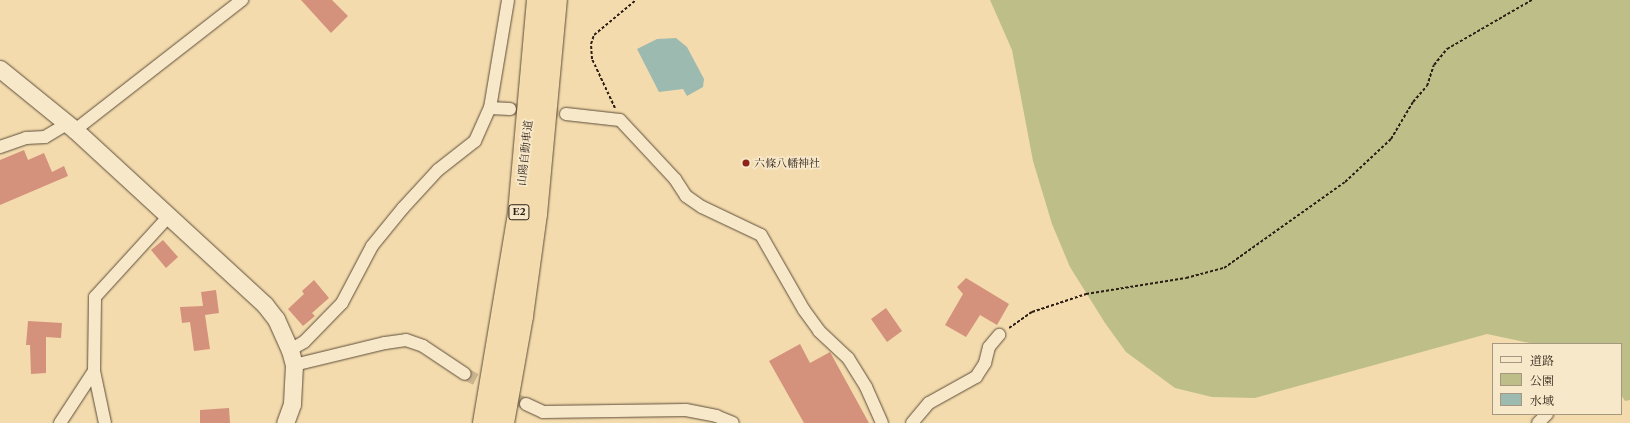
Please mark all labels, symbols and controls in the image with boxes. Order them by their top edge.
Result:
street label: 山陽自動車道 [515,119,535,187]
place label: 六條八幡神社 [754,156,820,170]
marker: 六條八幡神社 [741,158,751,168]
road number: E2 [508,204,530,220]
legend [1492,343,1622,415]
text: 道路 [1530,353,1554,368]
text: 公園 [1530,373,1554,388]
text: 水域 [1530,393,1554,408]

